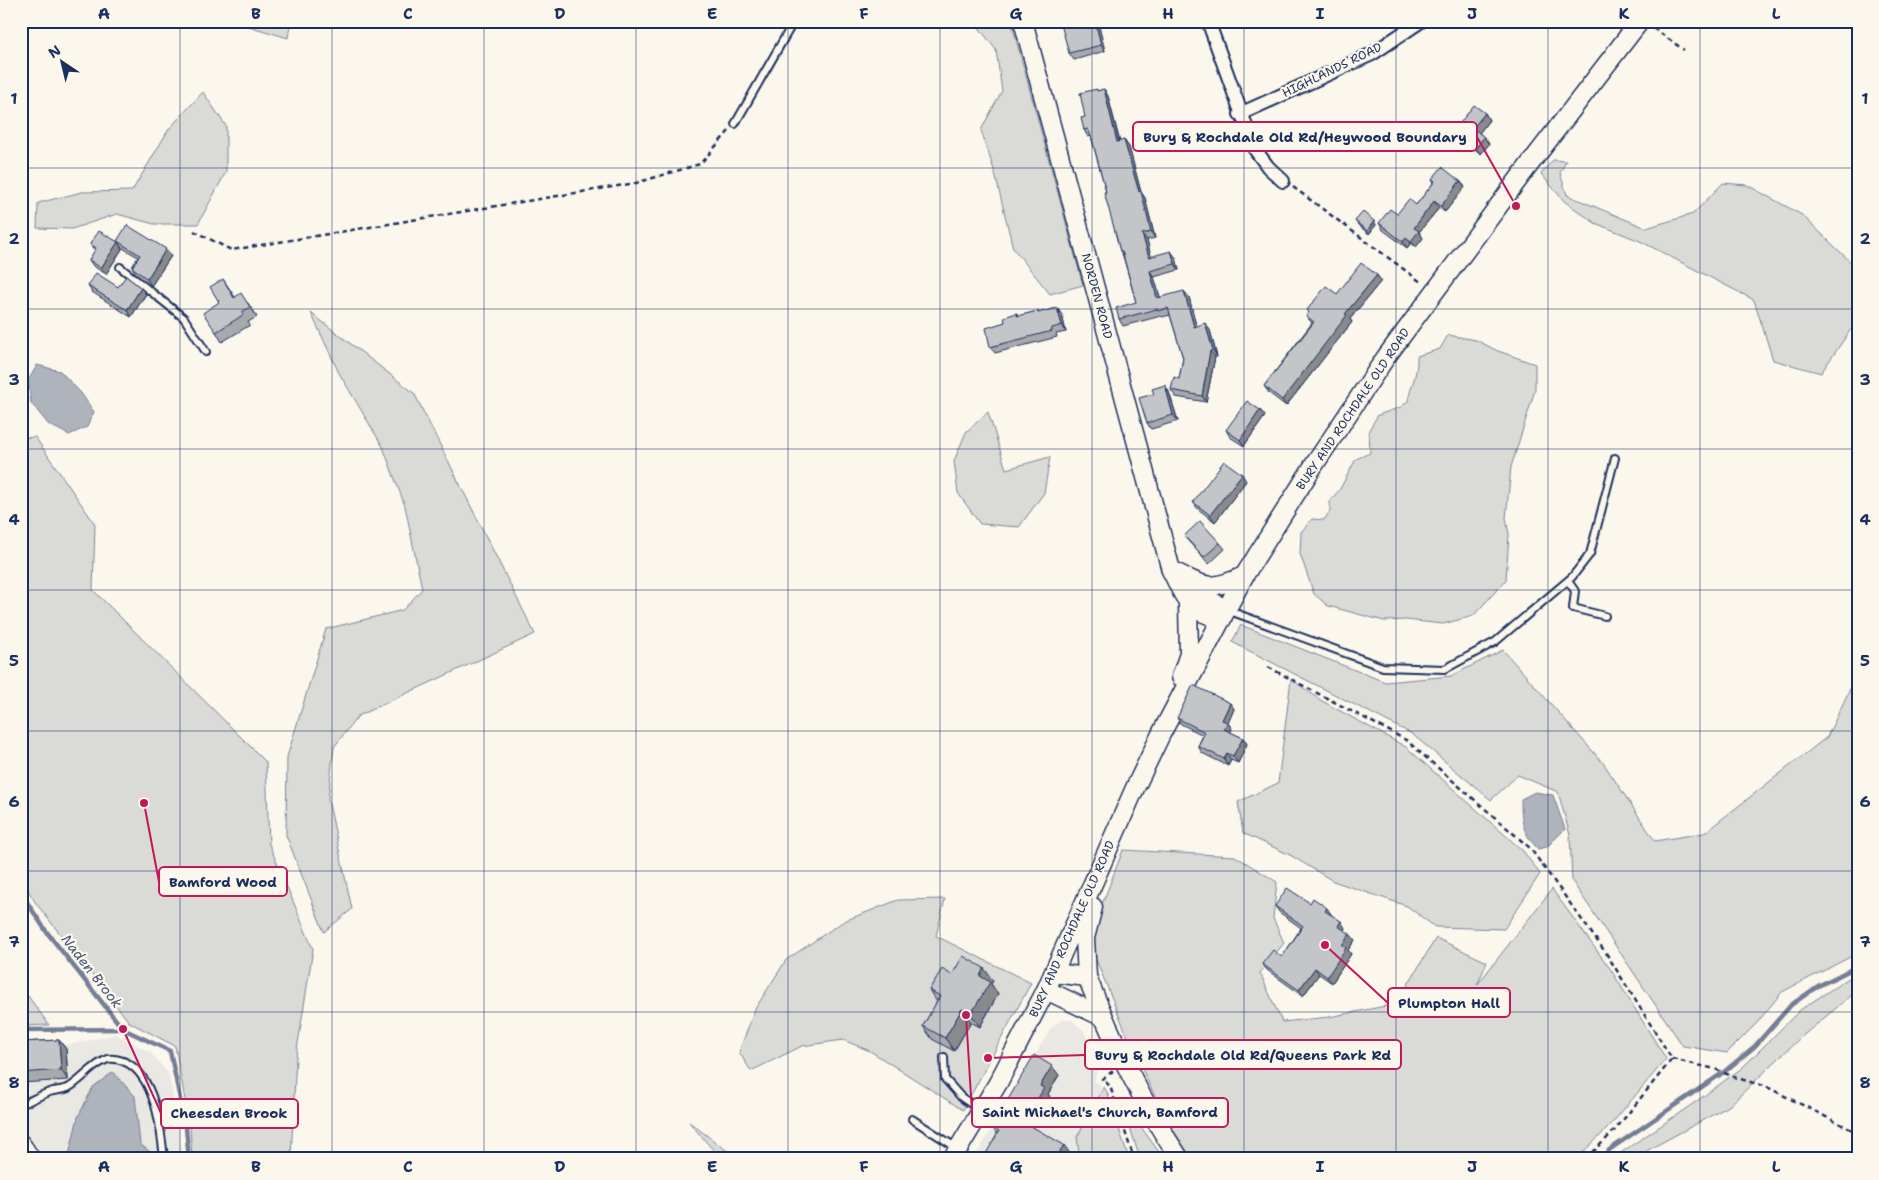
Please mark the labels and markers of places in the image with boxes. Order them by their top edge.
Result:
callout: Bury & Rochdale Old Rd/Heywood Boundary [1133,122,1477,151]
callout: Bamford Wood [159,867,287,896]
callout: Plumpton Hall [1388,988,1510,1017]
callout: Bury & Rochdale Old Rd/Queens Park Rd [1085,1040,1401,1069]
callout: Saint Michael's Church, Bamford [972,1098,1228,1127]
callout: Cheesden Brook [161,1099,298,1128]

